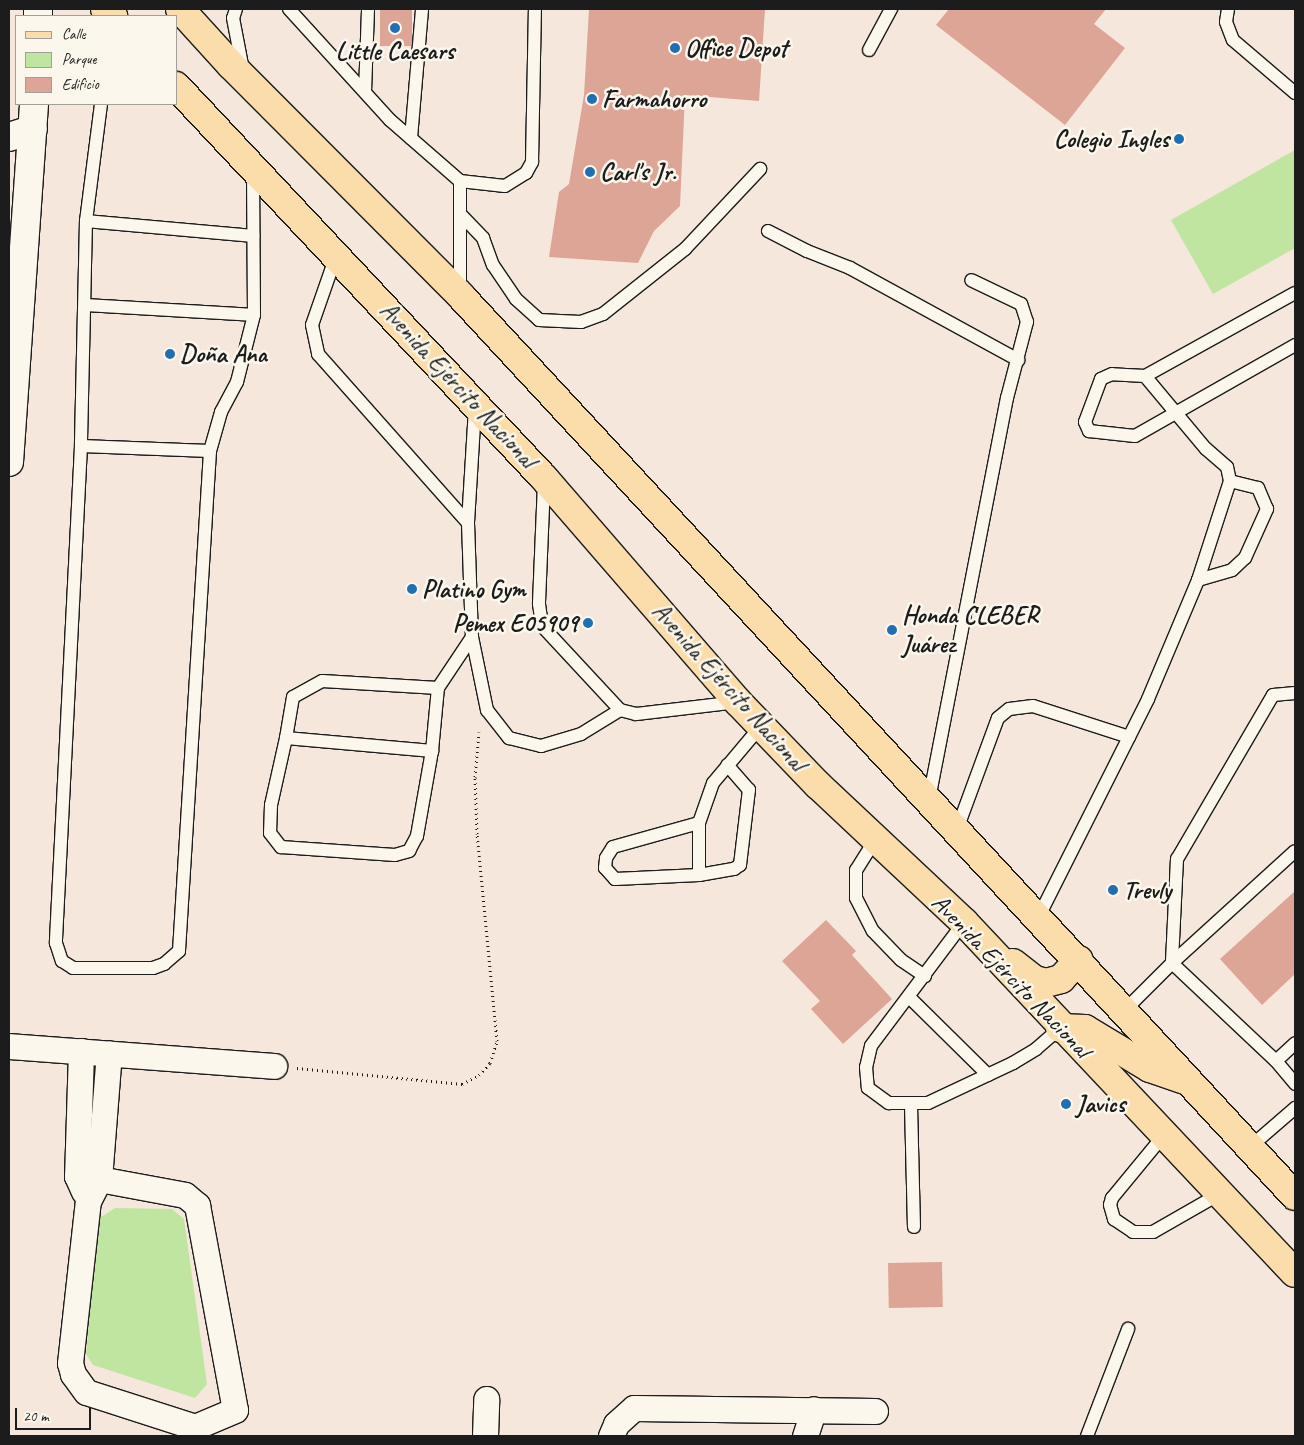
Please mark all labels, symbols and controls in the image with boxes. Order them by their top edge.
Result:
legend [15,15,178,105]
marker: Little Caesars [389,22,401,34]
text: Calle [62,25,86,44]
place label: Office Depot [685,33,788,63]
place label: Little Caesars [335,36,455,66]
marker: Office Depot [669,42,681,54]
text: Parque [62,50,96,69]
text: Edificio [62,75,99,94]
place label: Farmahorro [602,84,706,114]
marker: Farmahorro [586,93,598,105]
place label: Colegio Ingles [1054,124,1169,154]
marker: Colegio Ingles [1173,133,1185,145]
place label: Carl's Jr. [600,157,676,187]
marker: Carl's Jr. [584,166,596,178]
street label: Avenida Ejército Nacional [373,295,543,475]
place label: Doña Ana [180,339,268,369]
marker: Doña Ana [164,348,176,360]
place label: Platino Gym [422,574,525,604]
marker: Platino Gym [406,583,418,595]
street label: Avenida Ejército Nacional [645,596,813,778]
place label: Honda CLEBER Juárez [902,601,1039,660]
place label: Pemex E05909 [453,608,578,638]
marker: Pemex E05909 [582,617,594,629]
marker: Honda CLEBER Juárez [886,624,898,636]
place label: Trevly [1123,875,1171,905]
marker: Trevly [1107,884,1119,896]
street label: Avenida Ejército Nacional [925,887,1097,1065]
place label: Javics [1076,1089,1125,1119]
marker: Javics [1060,1098,1072,1110]
scale bar [18,1398,94,1430]
text: 20 m [23,1407,49,1426]

